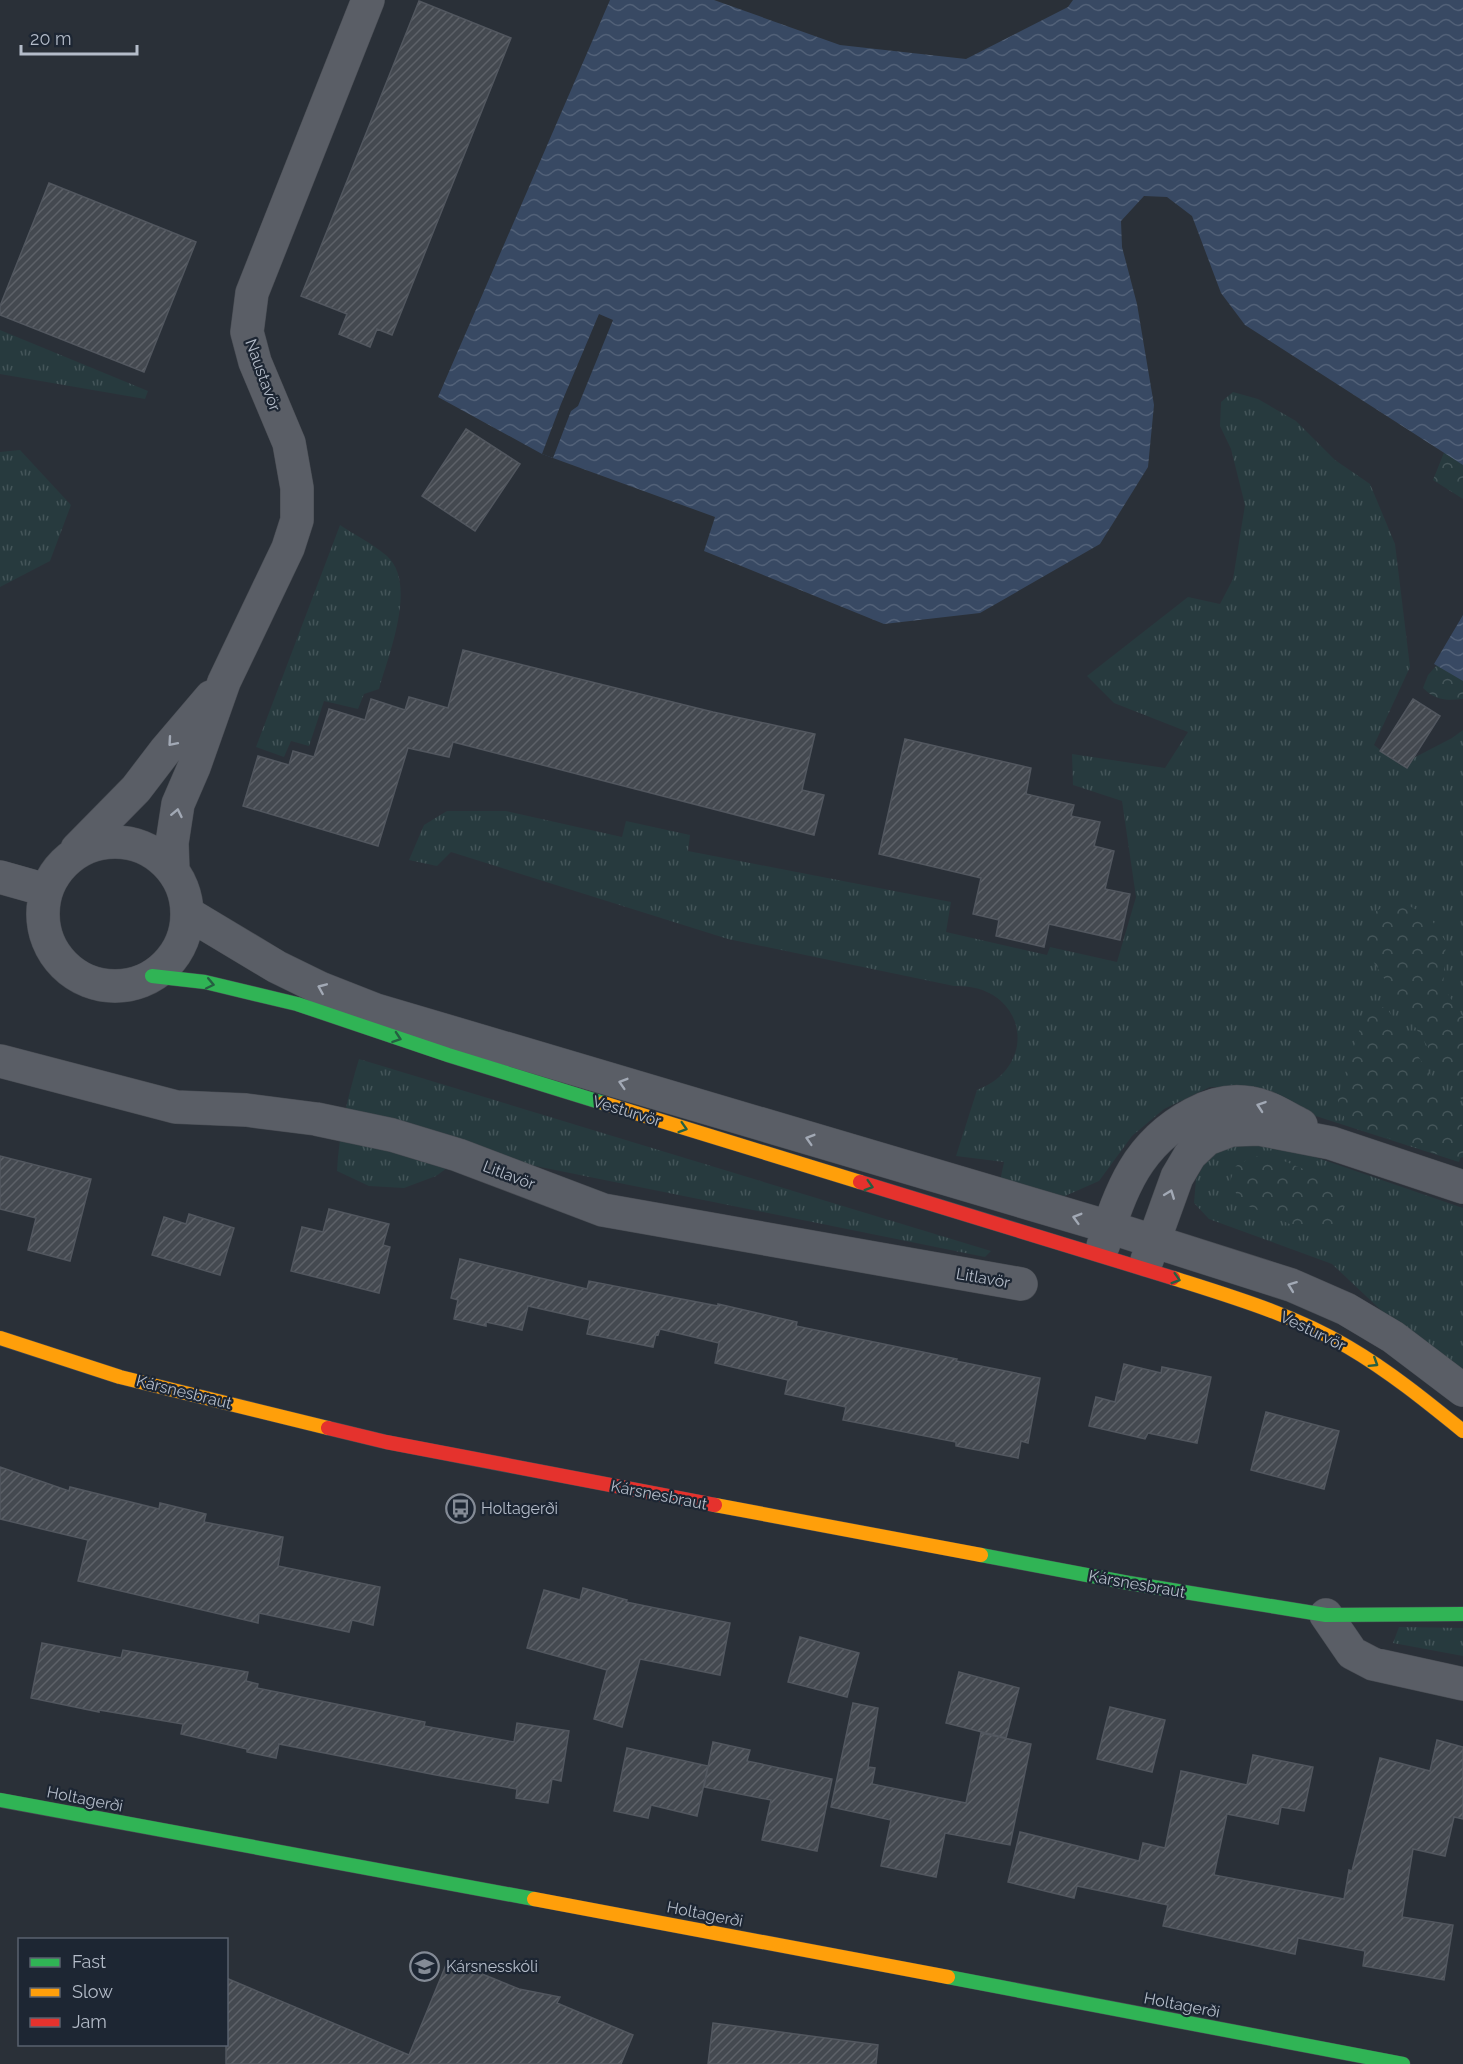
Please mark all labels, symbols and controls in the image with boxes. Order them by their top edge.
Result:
scale bar [21,18,136,56]
text: 20 m [30,28,72,49]
street label: Naustavör [241,336,285,414]
one-way arrow [169,735,180,746]
one-way arrow [169,808,182,818]
one-way arrow [204,977,214,990]
one-way arrow [317,984,328,996]
one-way arrow [391,1031,402,1043]
one-way arrow [618,1078,629,1090]
street label: Vesturvör [590,1092,664,1131]
one-way arrow [1256,1101,1267,1114]
one-way arrow [677,1121,688,1133]
one-way arrow [805,1134,816,1146]
street label: Litlavör [480,1156,538,1194]
one-way arrow [863,1179,874,1191]
one-way arrow [1163,1190,1176,1200]
one-way arrow [1072,1213,1083,1225]
street label: Litlavör [955,1264,1012,1292]
one-way arrow [1170,1272,1181,1284]
one-way arrow [1287,1281,1298,1294]
street label: Vesturvör [1277,1307,1349,1355]
one-way arrow [1367,1356,1378,1367]
street label: Kársnesbraut [134,1371,234,1413]
street label: Kársnesbraut [609,1476,709,1514]
bus stop icon: Holtagerði [444,1492,476,1524]
place label: Holtagerði [481,1499,558,1518]
street label: Kársnesbraut [1087,1566,1187,1602]
street label: Holtagerði [45,1782,125,1816]
street label: Holtagerði [665,1897,745,1931]
legend [18,1938,228,2046]
school or university icon: Kársnesskóli [409,1950,441,1982]
text: Fast [72,1951,106,1972]
place label: Kársnesskóli [446,1957,538,1976]
text: Slow [72,1981,113,2002]
street label: Holtagerði [1142,1988,1222,2022]
text: Jam [72,2011,107,2032]

